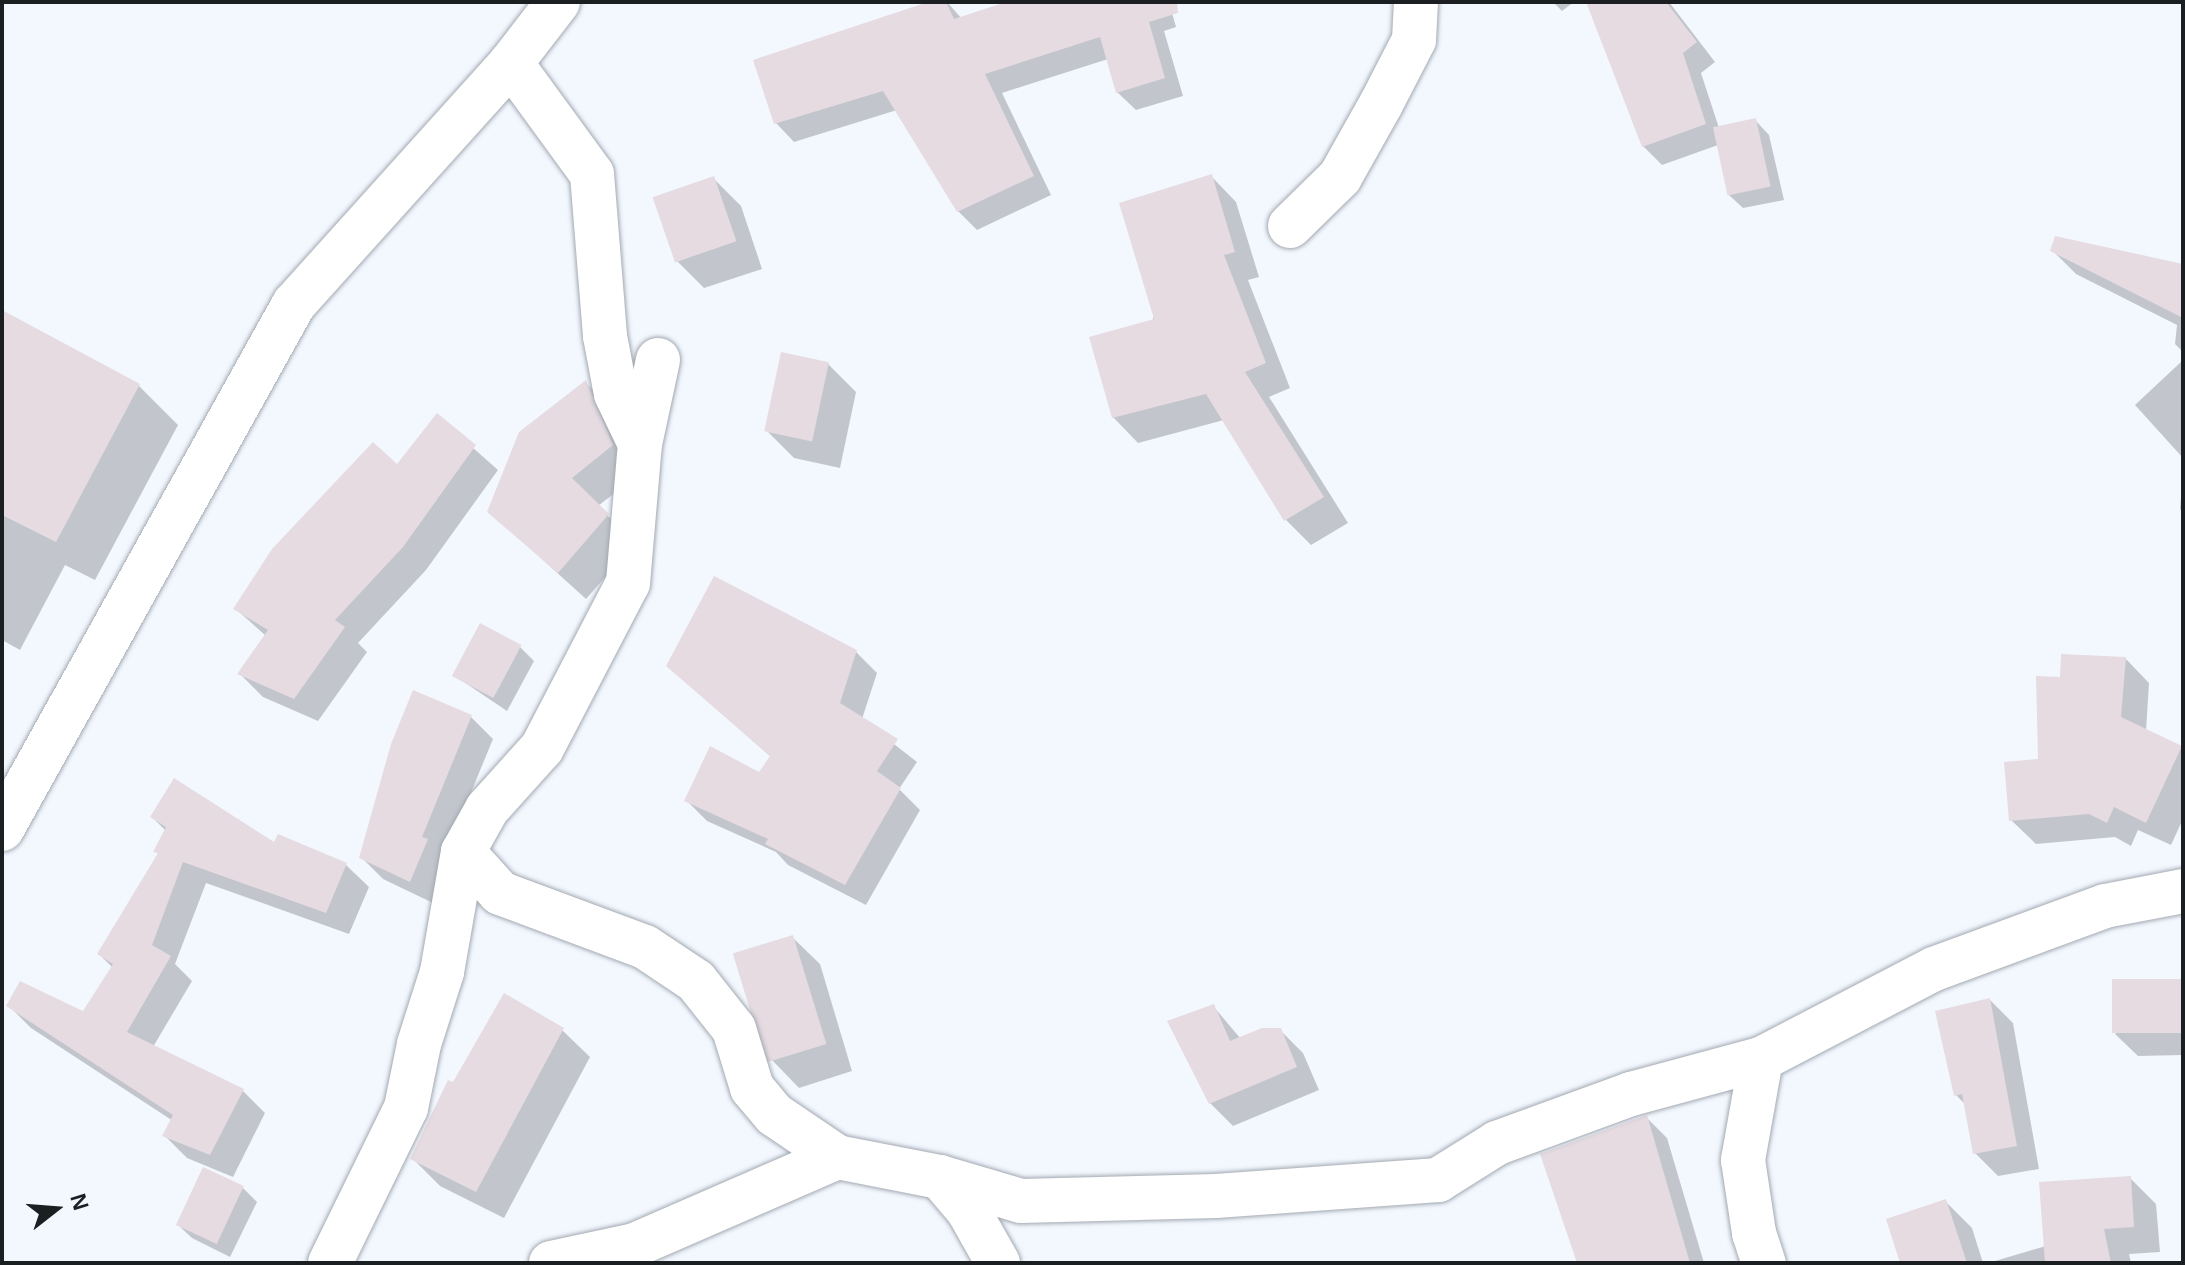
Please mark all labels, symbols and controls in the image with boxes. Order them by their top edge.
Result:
north arrow [16,1169,96,1249]
text: N [65,1191,94,1213]

